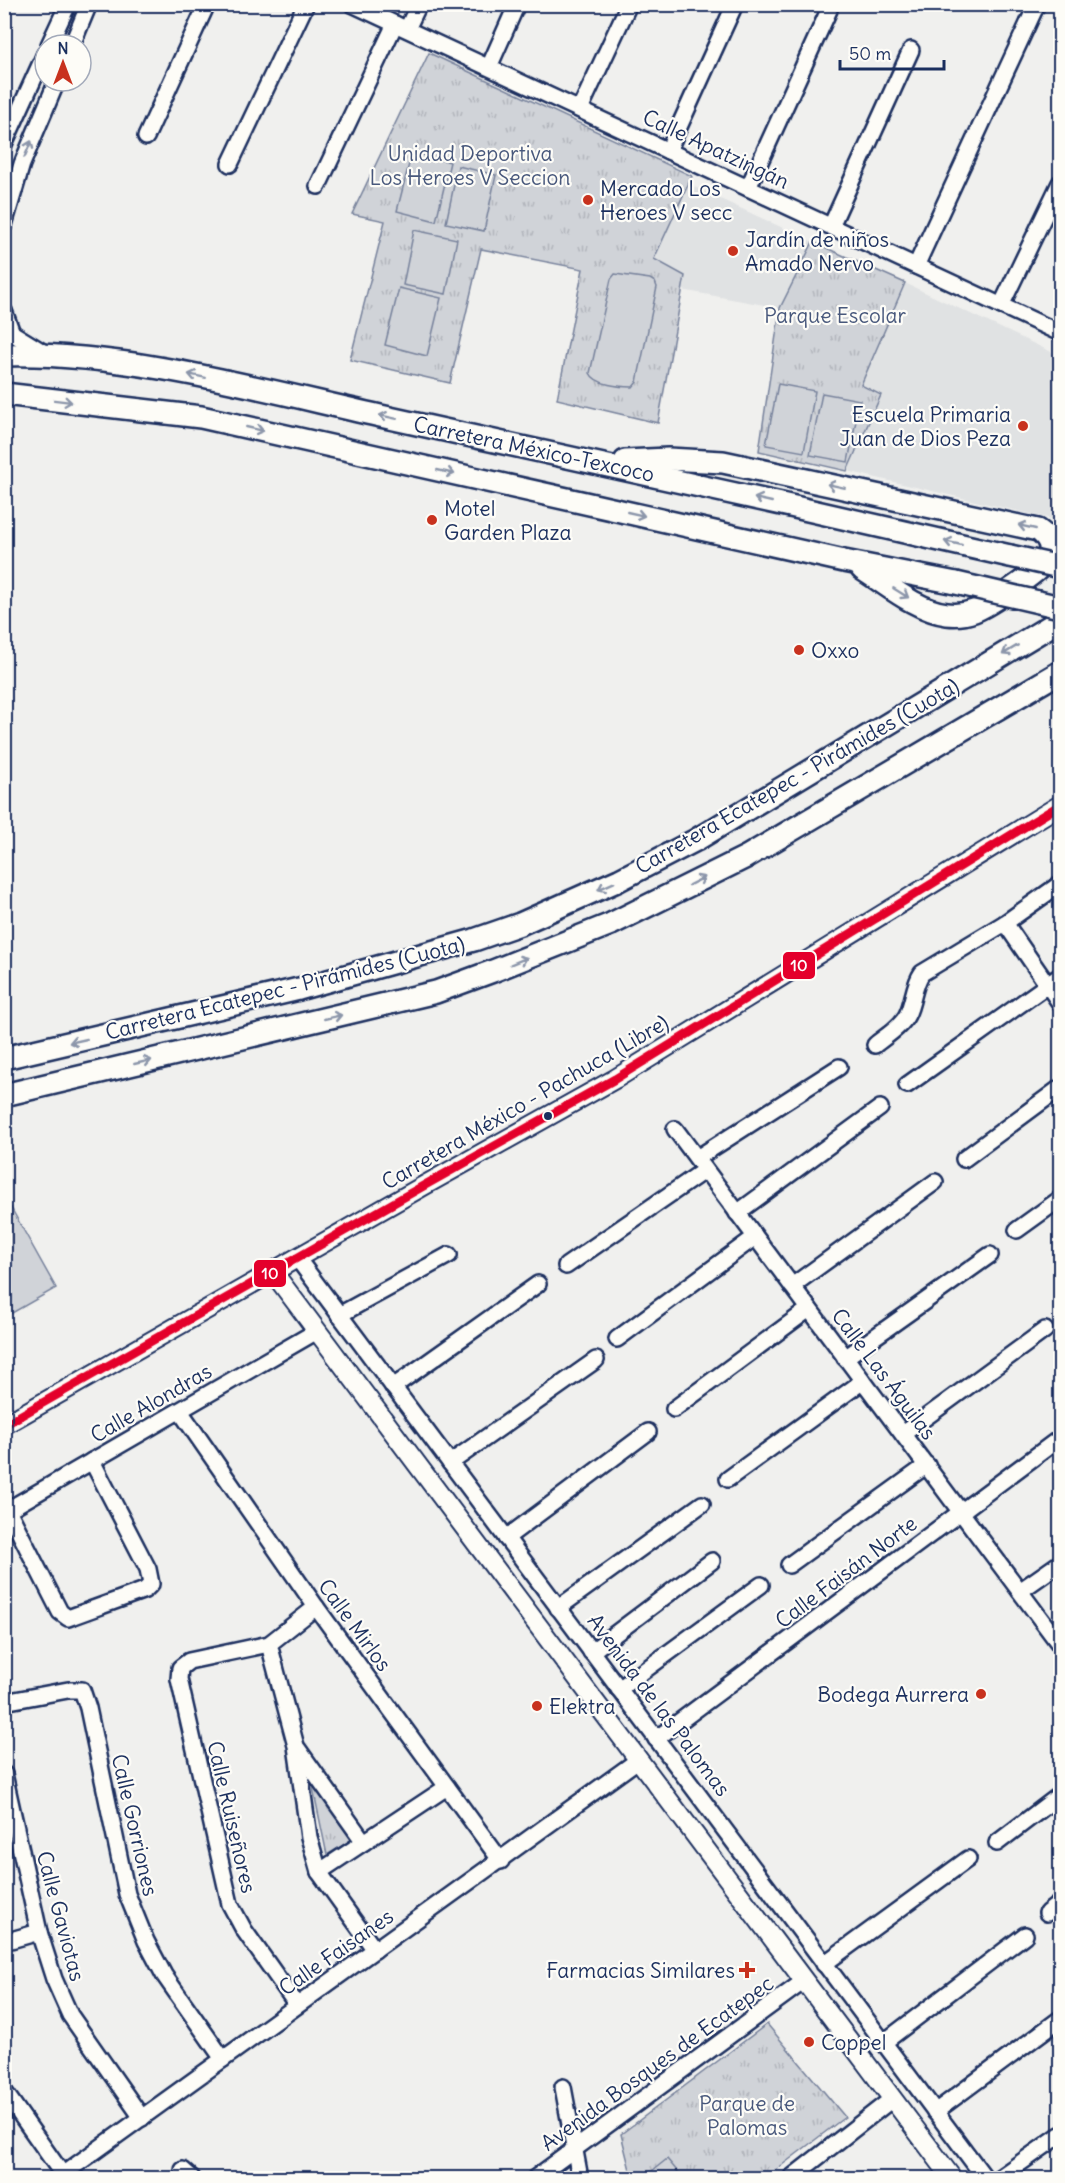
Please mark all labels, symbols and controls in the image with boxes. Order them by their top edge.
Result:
north arrow [33,33,93,93]
scale bar [840,33,944,71]
text: N [57,38,69,58]
text: 50 m [849,42,891,65]
street label: Calle Apatzingán [638,103,794,195]
park label: Unidad Deportiva Los Heroes V Seccion [370,140,570,191]
one-way arrow [23,141,35,159]
place label: Mercado Los Heroes V secc [600,175,733,226]
marker: Mercado Los Heroes V secc [581,193,595,207]
place label: Jardín de niños Amado Nervo [745,226,889,277]
marker: Jardín de niños Amado Nervo [726,244,740,258]
park label: Parque Escolar [764,302,906,329]
one-way arrow [188,370,207,381]
one-way arrow [52,396,72,407]
place label: Escuela Primaria Juan de Dios Peza [839,401,1011,452]
street label: Carretera México-Texcoco [411,410,657,488]
one-way arrow [379,411,398,422]
marker: Escuela Primaria Juan de Dios Peza [1016,419,1030,433]
one-way arrow [246,424,265,436]
one-way arrow [435,467,455,478]
one-way arrow [827,480,846,492]
one-way arrow [754,493,773,505]
place label: Motel Garden Plaza [444,495,571,546]
one-way arrow [626,509,645,521]
marker: Motel Garden Plaza [425,513,439,527]
one-way arrow [1017,521,1036,533]
one-way arrow [944,536,963,548]
one-way arrow [892,588,909,600]
place label: Oxxo [811,637,859,664]
marker: Oxxo [792,643,806,657]
one-way arrow [1002,645,1019,657]
street label: Carretera Ecatepec - Pirámides (Cuota) [630,672,964,880]
one-way arrow [688,875,706,887]
one-way arrow [598,880,616,892]
street label: Carretera Ecatepec - Pirámides (Cuota) [102,930,468,1046]
line badge: 10 [782,951,816,980]
one-way arrow [510,955,528,966]
text: 10 [791,955,807,975]
street label: Carretera México - Pachuca (Libre) [377,1009,673,1195]
one-way arrow [323,1011,342,1023]
one-way arrow [68,1035,87,1047]
one-way arrow [133,1055,152,1067]
unlabelled marker [542,1110,554,1122]
line badge: 10 [253,1259,287,1288]
text: 10 [262,1263,278,1283]
street label: Calle Las Águilas [826,1303,942,1445]
street label: Calle Alondras [85,1357,217,1449]
street label: Calle Faisán Norte [770,1510,922,1634]
street label: Calle Mirlos [312,1574,398,1676]
street label: Avenida de las Palomas [582,1608,736,1802]
place label: Bodega Aurrera [817,1681,969,1708]
marker: Bodega Aurrera [974,1687,988,1701]
place label: Elektra [549,1693,616,1720]
marker: Elektra [530,1699,544,1713]
street label: Calle Ruiseñores [201,1738,263,1896]
street label: Calle Gorriones [106,1751,164,1899]
street label: Calle Gaviotas [31,1848,91,1984]
street label: Calle Faisanes [274,1903,398,2001]
place label: Farmacias Similares [546,1957,735,1984]
marker: Farmacias Similares [740,1963,754,1977]
street label: Avenida Bosques de Ecatepec [535,1969,779,2157]
place label: Coppel [821,2029,886,2056]
marker: Coppel [802,2035,816,2049]
park label: Parque de Palomas [699,2090,795,2141]

